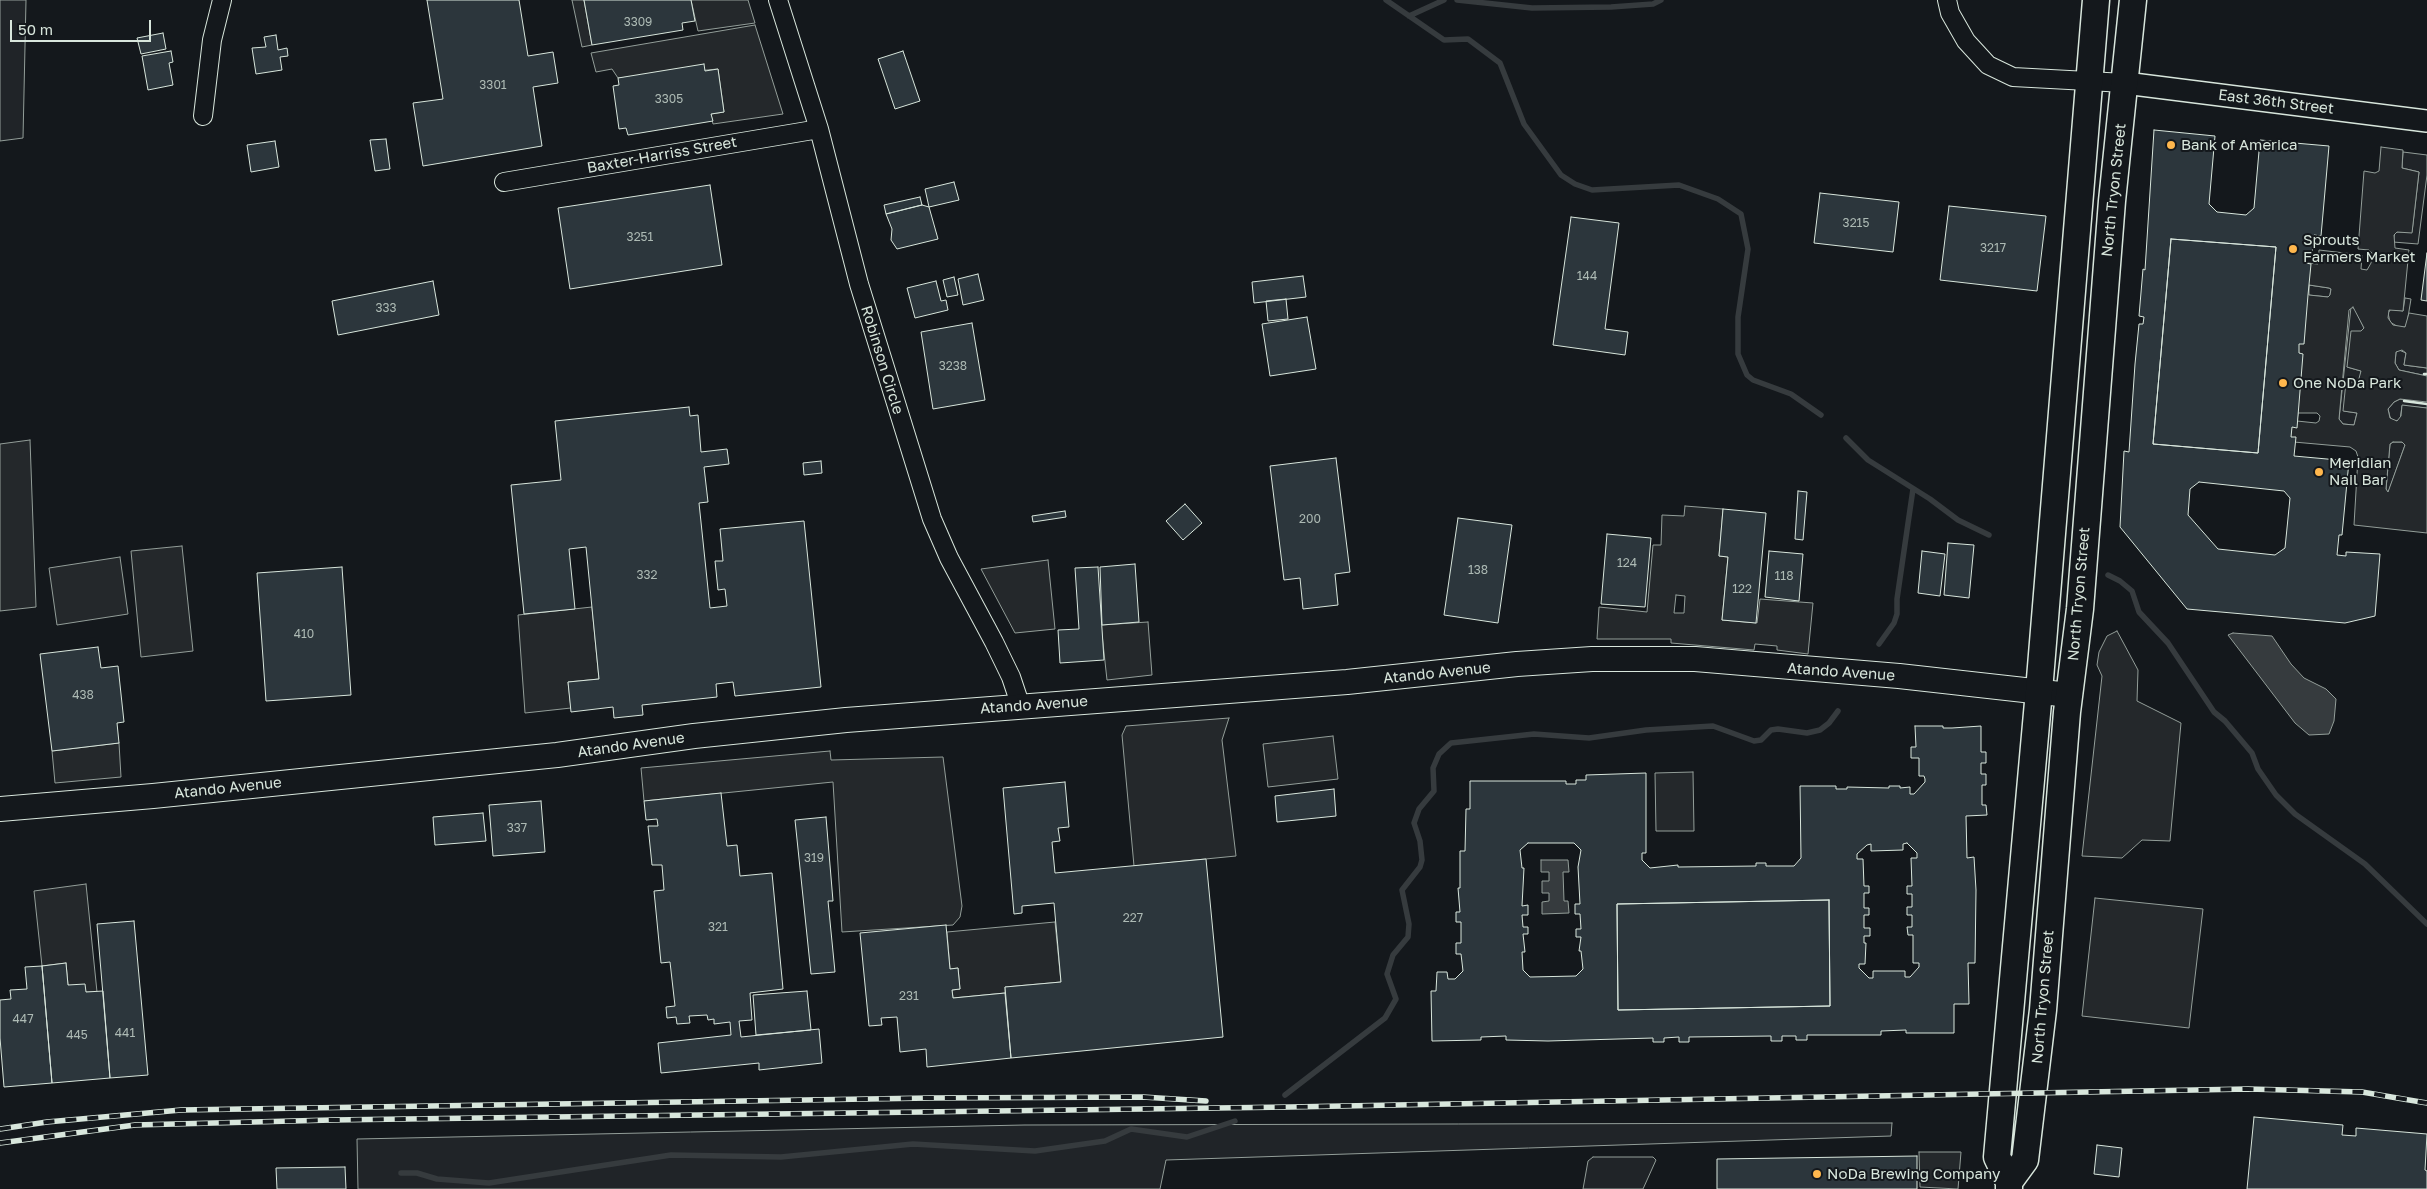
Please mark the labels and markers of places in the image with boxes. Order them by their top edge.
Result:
place label: Bank of America [2181,136,2298,154]
marker: Bank of America [2165,139,2177,151]
place label: Sprouts Farmers Market [2303,231,2416,266]
marker: Sprouts Farmers Market [2287,243,2299,255]
place label: One NoDa Park [2293,374,2401,392]
marker: One NoDa Park [2277,377,2289,389]
place label: Meridian Nail Bar [2329,454,2391,489]
marker: Meridian Nail Bar [2313,466,2325,478]
place label: NoDa Brewing Company [1827,1165,2000,1183]
marker: NoDa Brewing Company [1811,1168,1823,1180]

